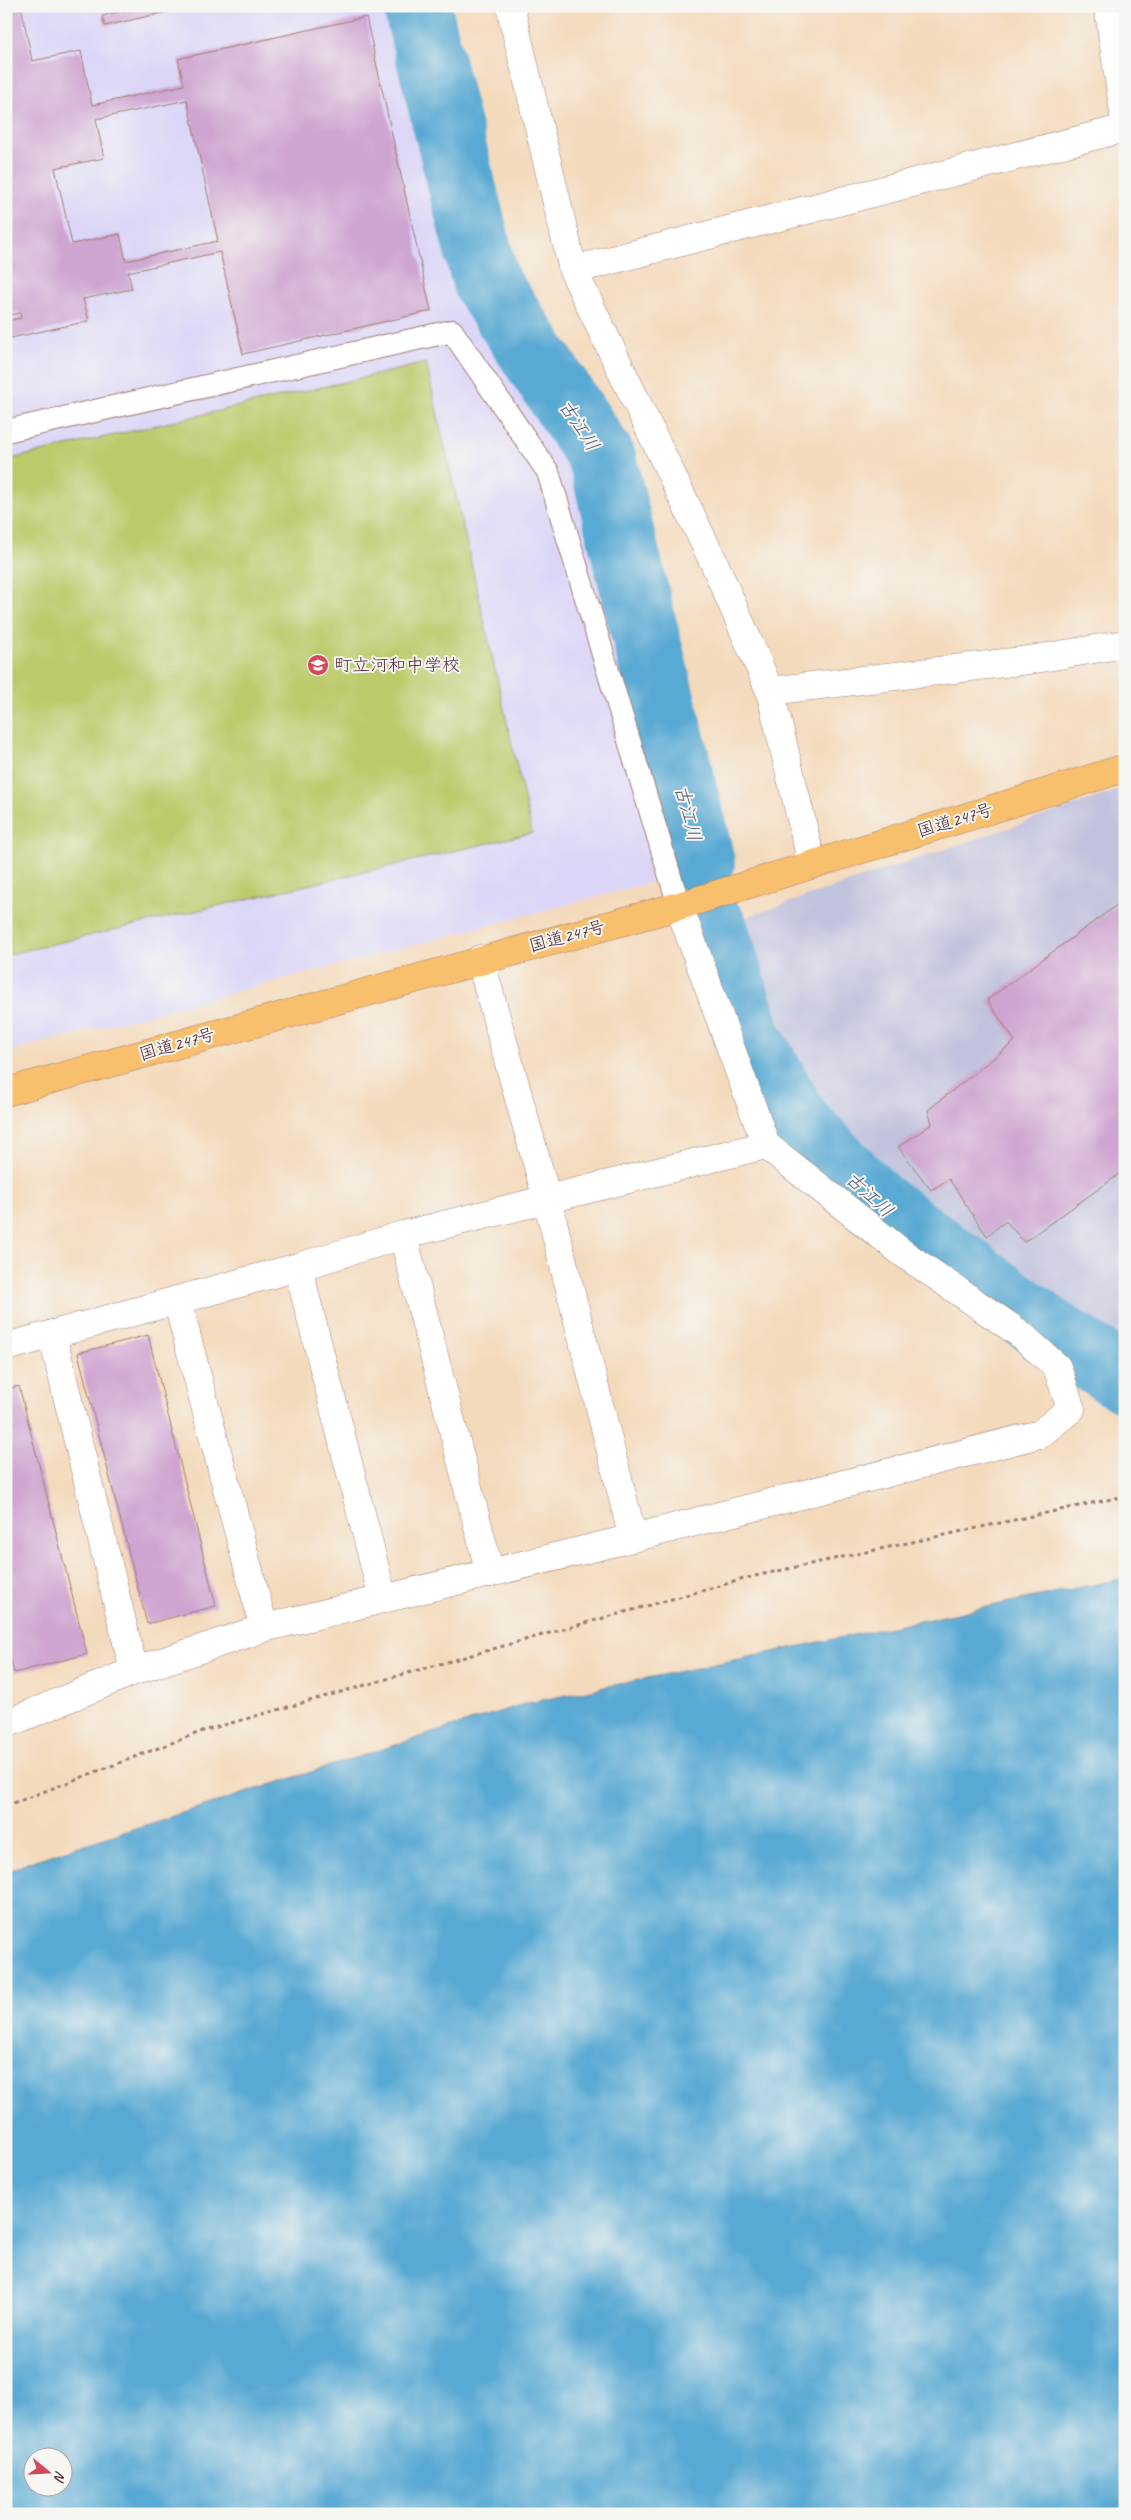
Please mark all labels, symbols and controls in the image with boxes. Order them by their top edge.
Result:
water label: 古江川 [554,395,605,456]
school or university icon: 町立河和中学校 [306,653,330,677]
place label: 町立河和中学校 [334,654,460,676]
water label: 古江川 [669,783,707,844]
street label: 国道247号 [914,798,996,842]
street label: 国道247号 [526,915,608,957]
street label: 国道247号 [136,1023,218,1065]
water label: 古江川 [840,1167,898,1223]
north arrow [22,2448,72,2498]
text: N [50,2469,69,2485]

